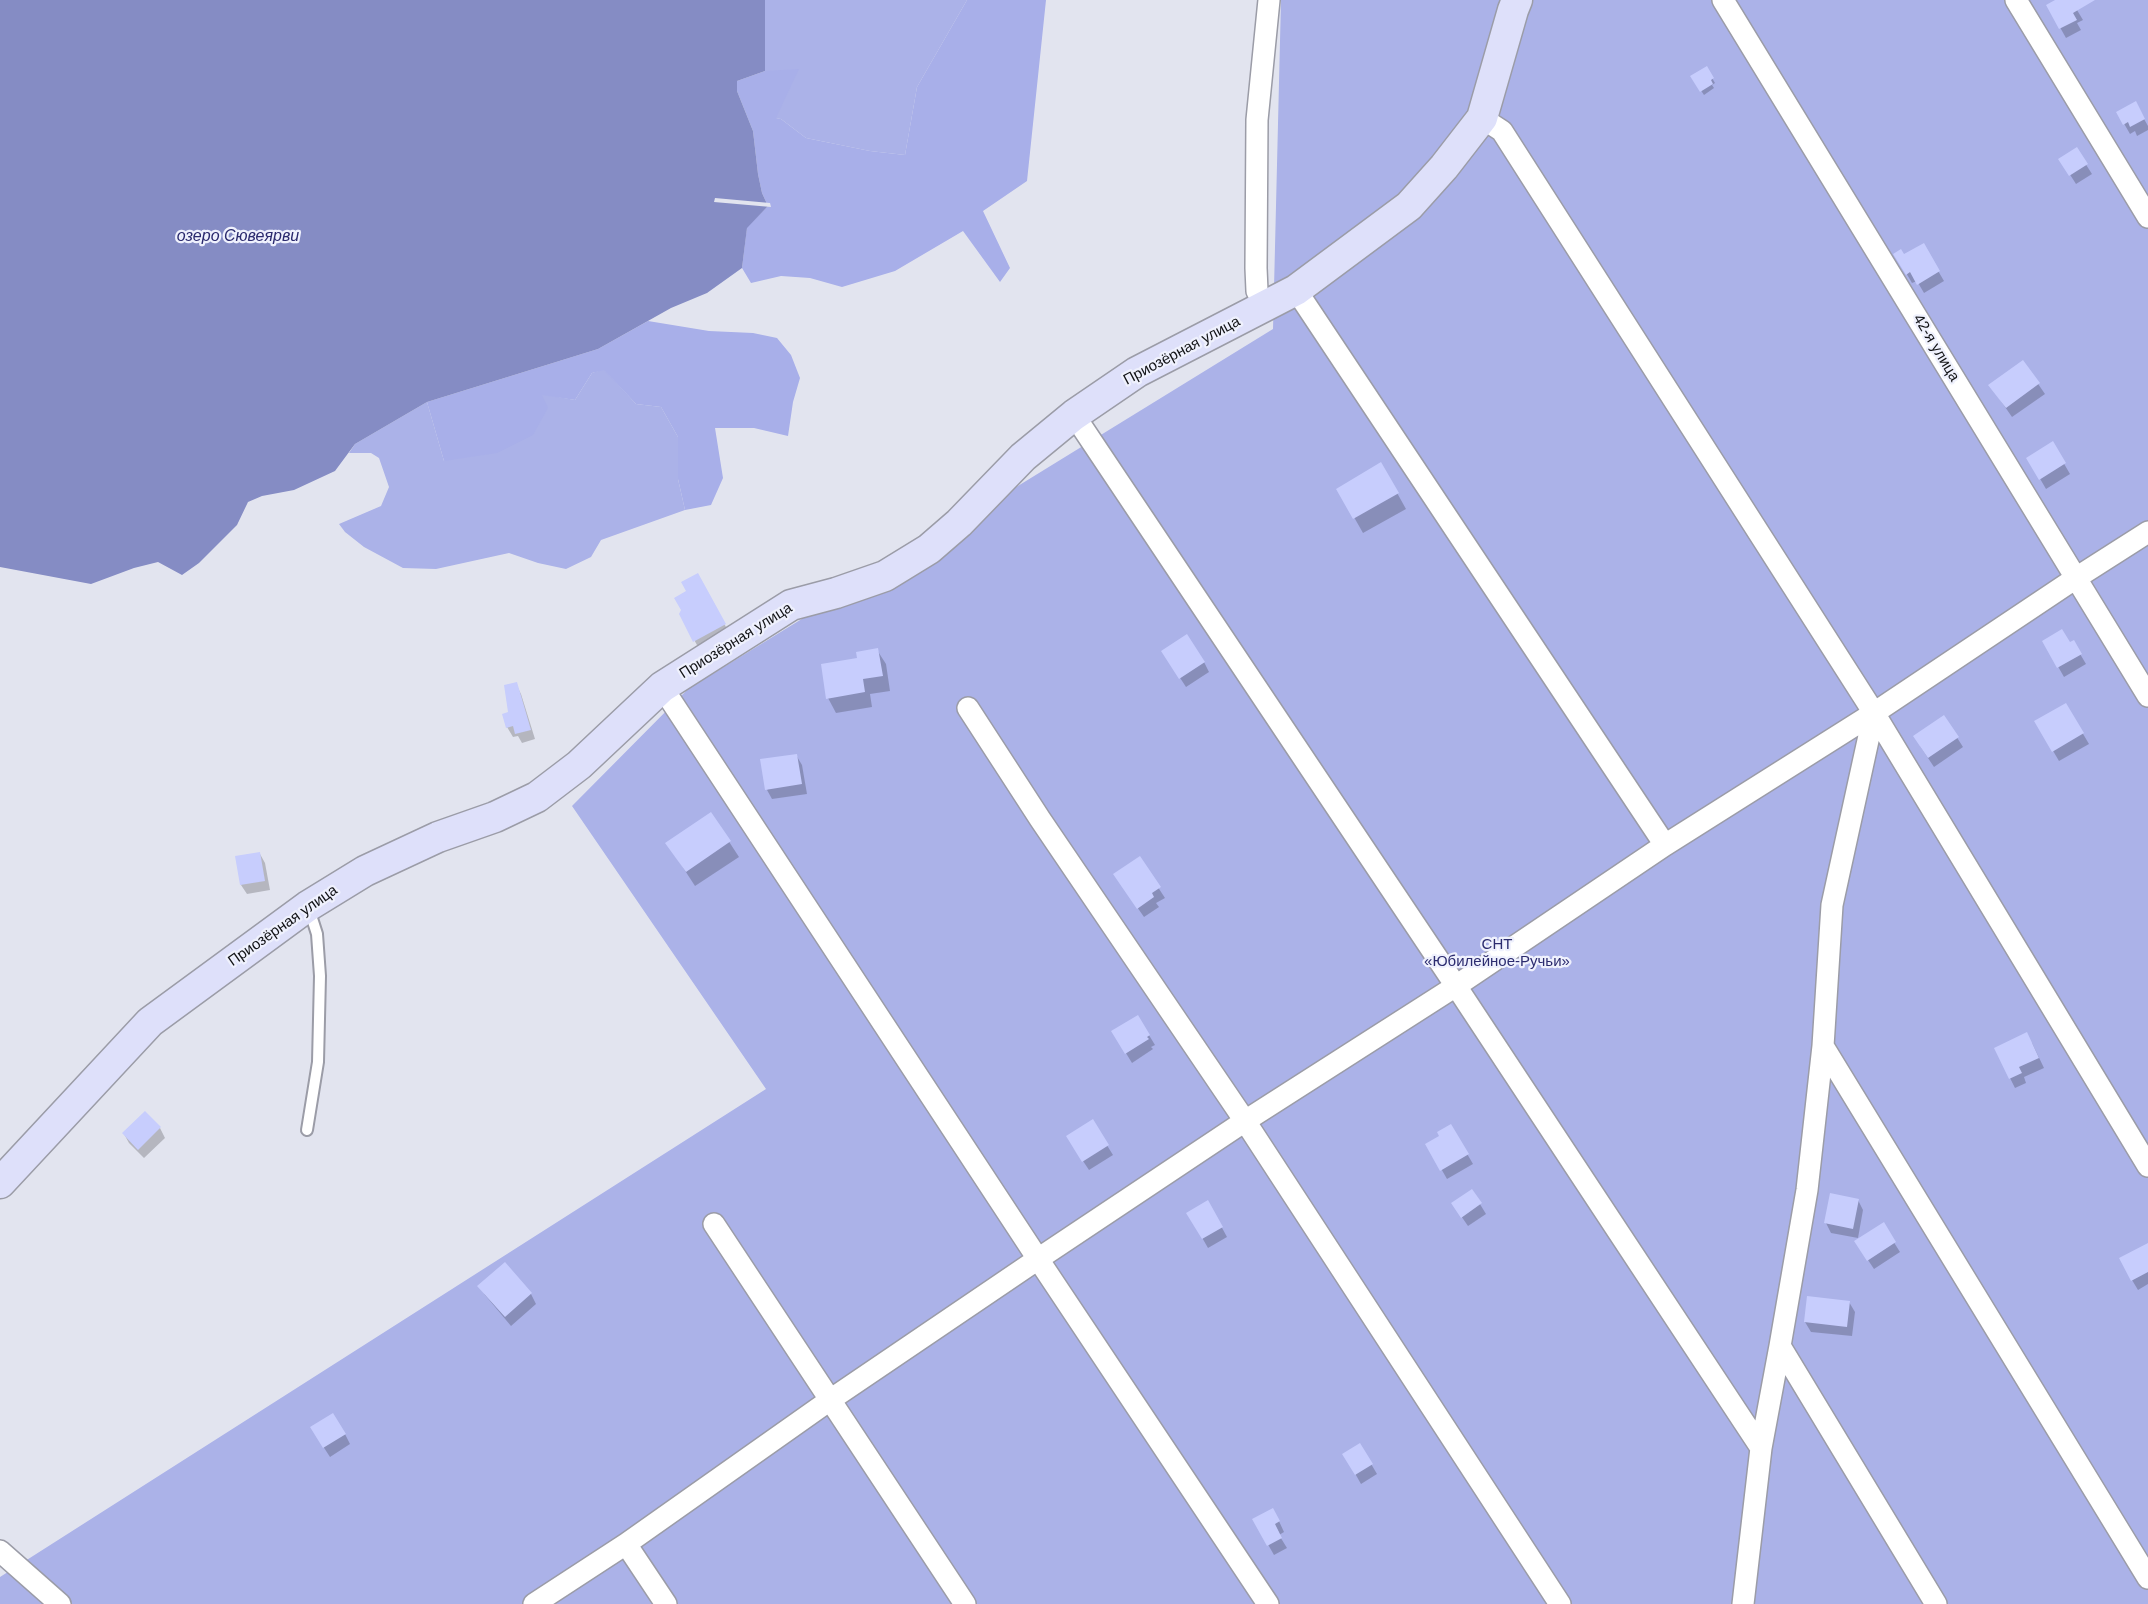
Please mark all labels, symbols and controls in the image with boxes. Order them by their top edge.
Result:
water label: озеро Сювеярви [177,227,299,247]
street label: 42-я улица [1909,311,1963,385]
street label: Приозёрная улица [1121,313,1243,389]
street label: Приозёрная улица [676,599,796,683]
street label: Приозёрная улица [225,882,341,970]
park label: СНТ «Юбилейное-Ручьи» [1424,936,1570,971]

